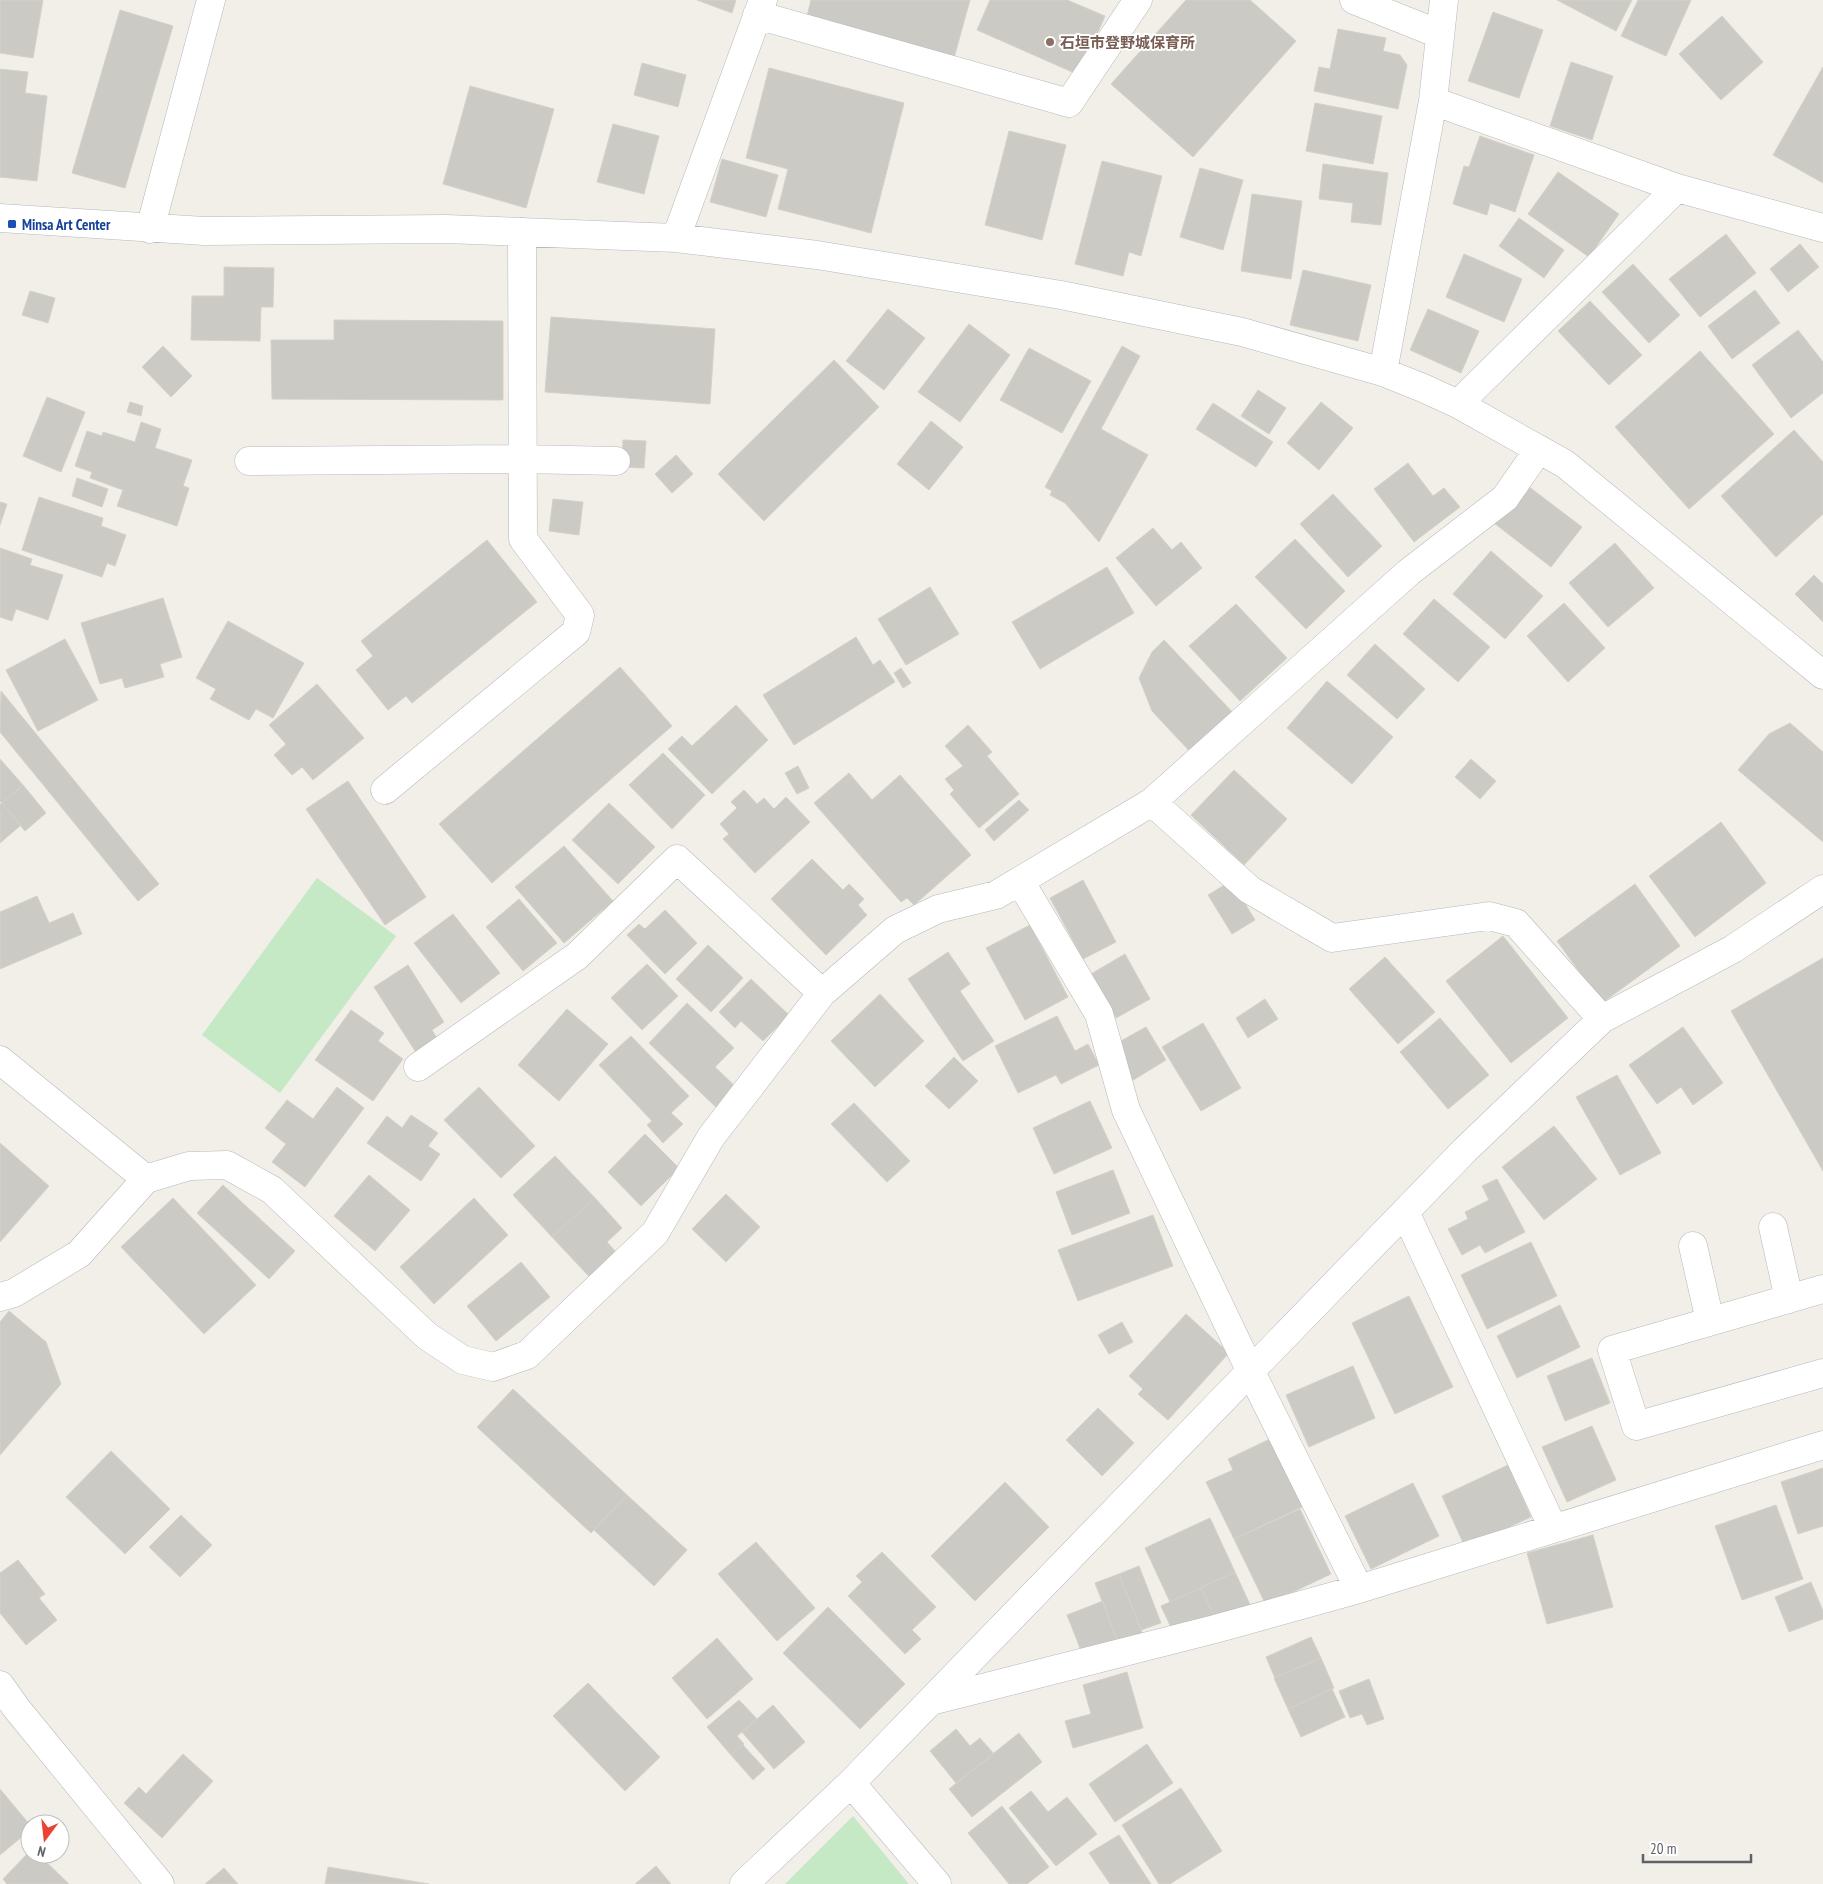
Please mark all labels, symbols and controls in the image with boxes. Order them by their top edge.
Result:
place label: 石垣市登野城保育所 [1060,33,1195,52]
marker: 石垣市登野城保育所 [1044,36,1056,48]
place label: Minsa Art Center [22,215,111,234]
marker: Minsa Art Center [6,218,18,230]
north arrow [20,1814,70,1864]
scale bar [1643,1832,1750,1864]
text: 20 m [1650,1839,1676,1858]
text: N [36,1842,48,1861]

